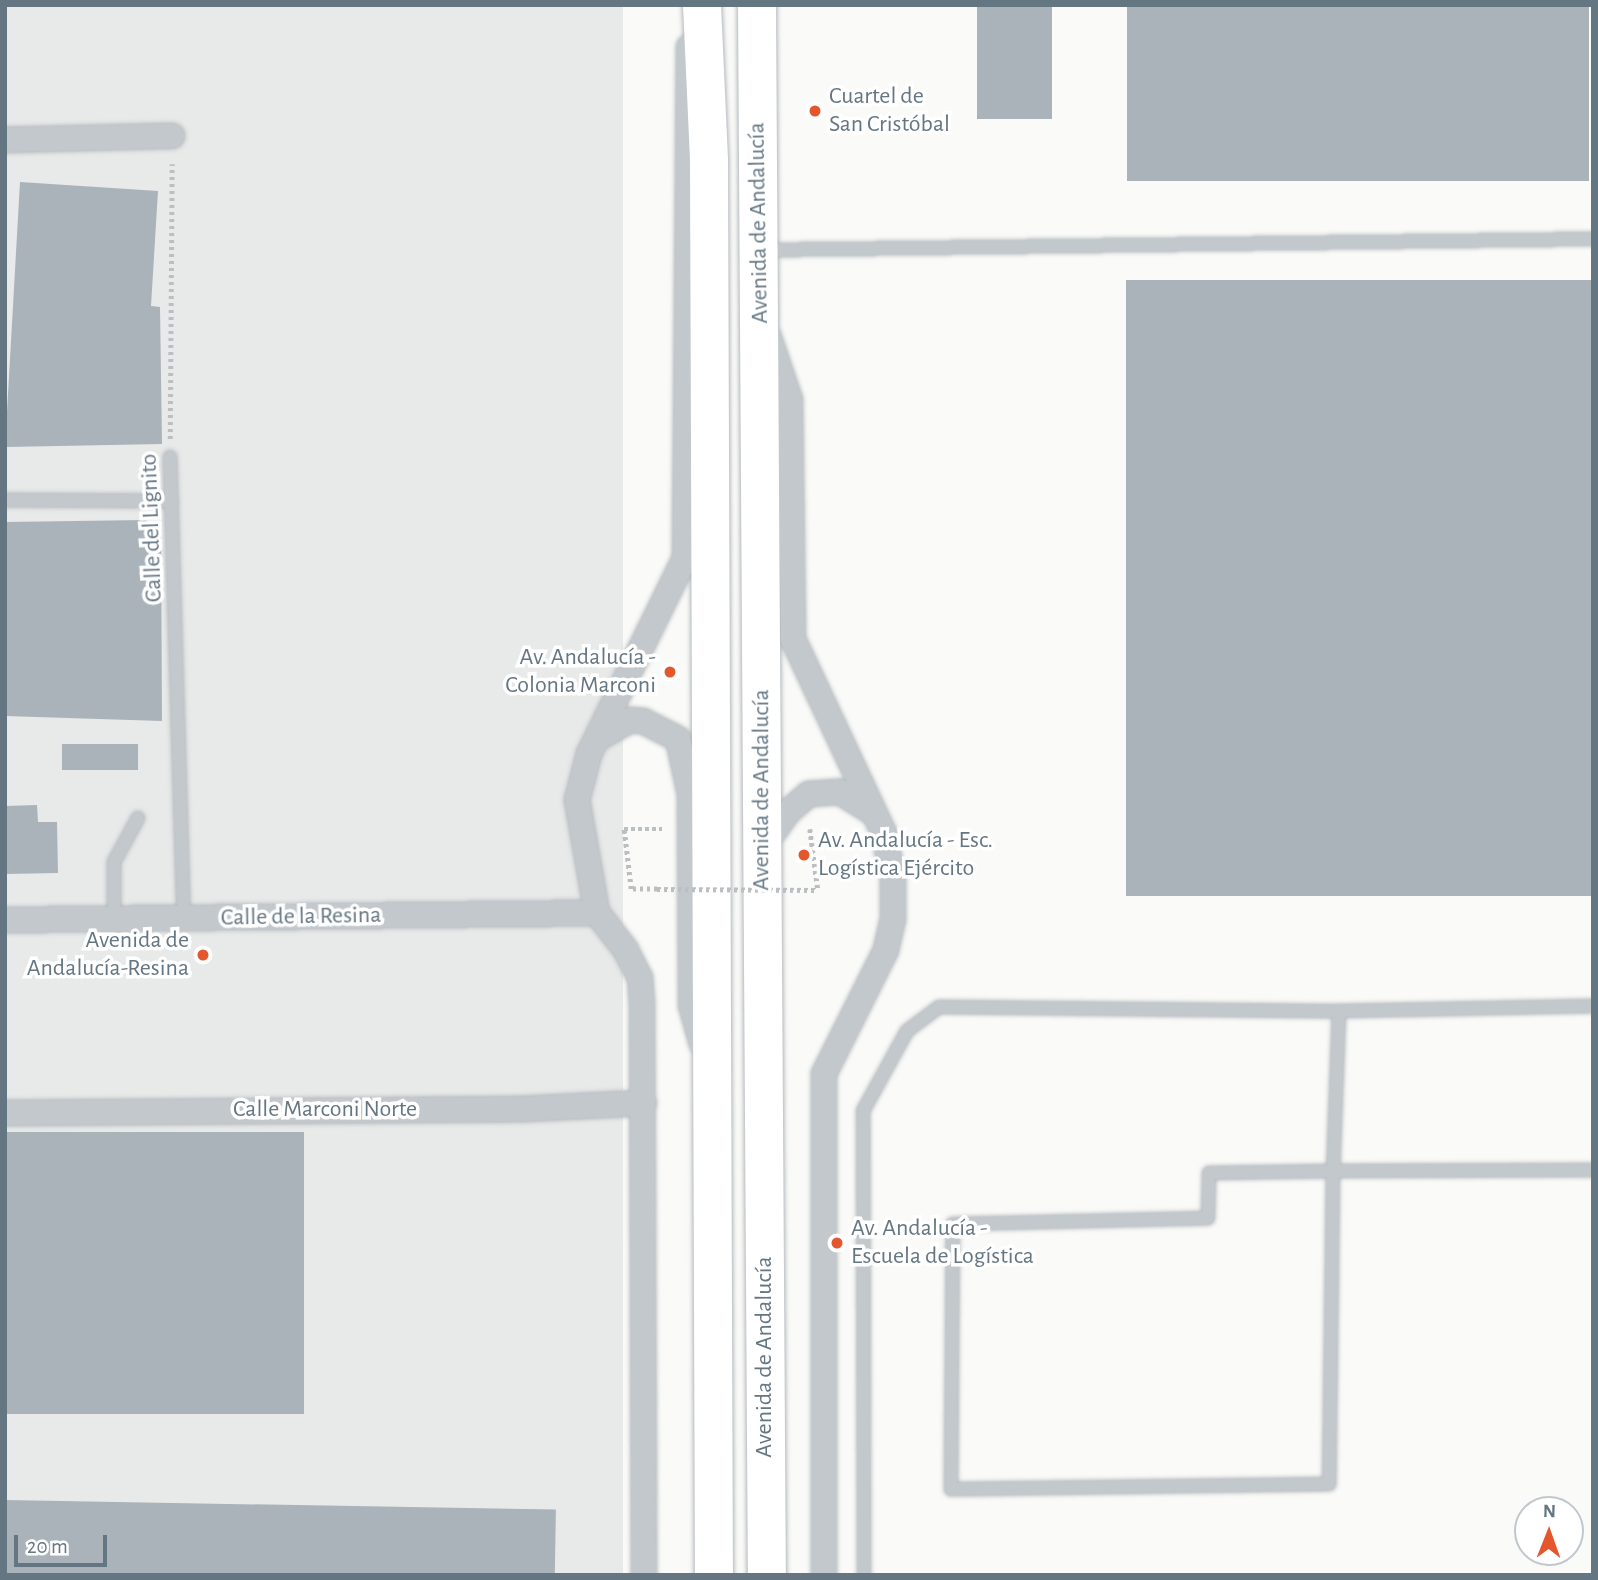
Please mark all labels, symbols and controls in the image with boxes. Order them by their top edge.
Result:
place label: Cuartel de San Cristóbal [829,83,950,139]
marker: Cuartel de San Cristóbal [807,103,823,119]
street label: Avenida de Andalucía [743,122,775,324]
street label: Calle del Lignito [135,453,169,603]
place label: Av. Andalucía - Colonia Marconi [505,644,656,700]
marker: Av. Andalucía - Colonia Marconi [662,664,678,680]
street label: Avenida de Andalucía [748,689,776,891]
place label: Av. Andalucía - Esc. Logística Ejército [818,827,993,883]
marker: Av. Andalucía - Esc. Logística Ejército [796,847,812,863]
street label: Calle de la Resina [220,901,382,933]
place label: Avenida de Andalucía-Resina [27,927,189,983]
marker: Avenida de Andalucía-Resina [195,947,211,963]
street label: Calle Marconi Norte [233,1096,417,1124]
place label: Av. Andalucía - Escuela de Logística [851,1215,1034,1271]
marker: Av. Andalucía - Escuela de Logística [829,1235,845,1251]
street label: Avenida de Andalucía [751,1256,779,1458]
north arrow [1514,1496,1584,1566]
text: N [1543,1502,1556,1521]
scale bar [18,1520,110,1564]
text: 20 m [27,1536,68,1557]

